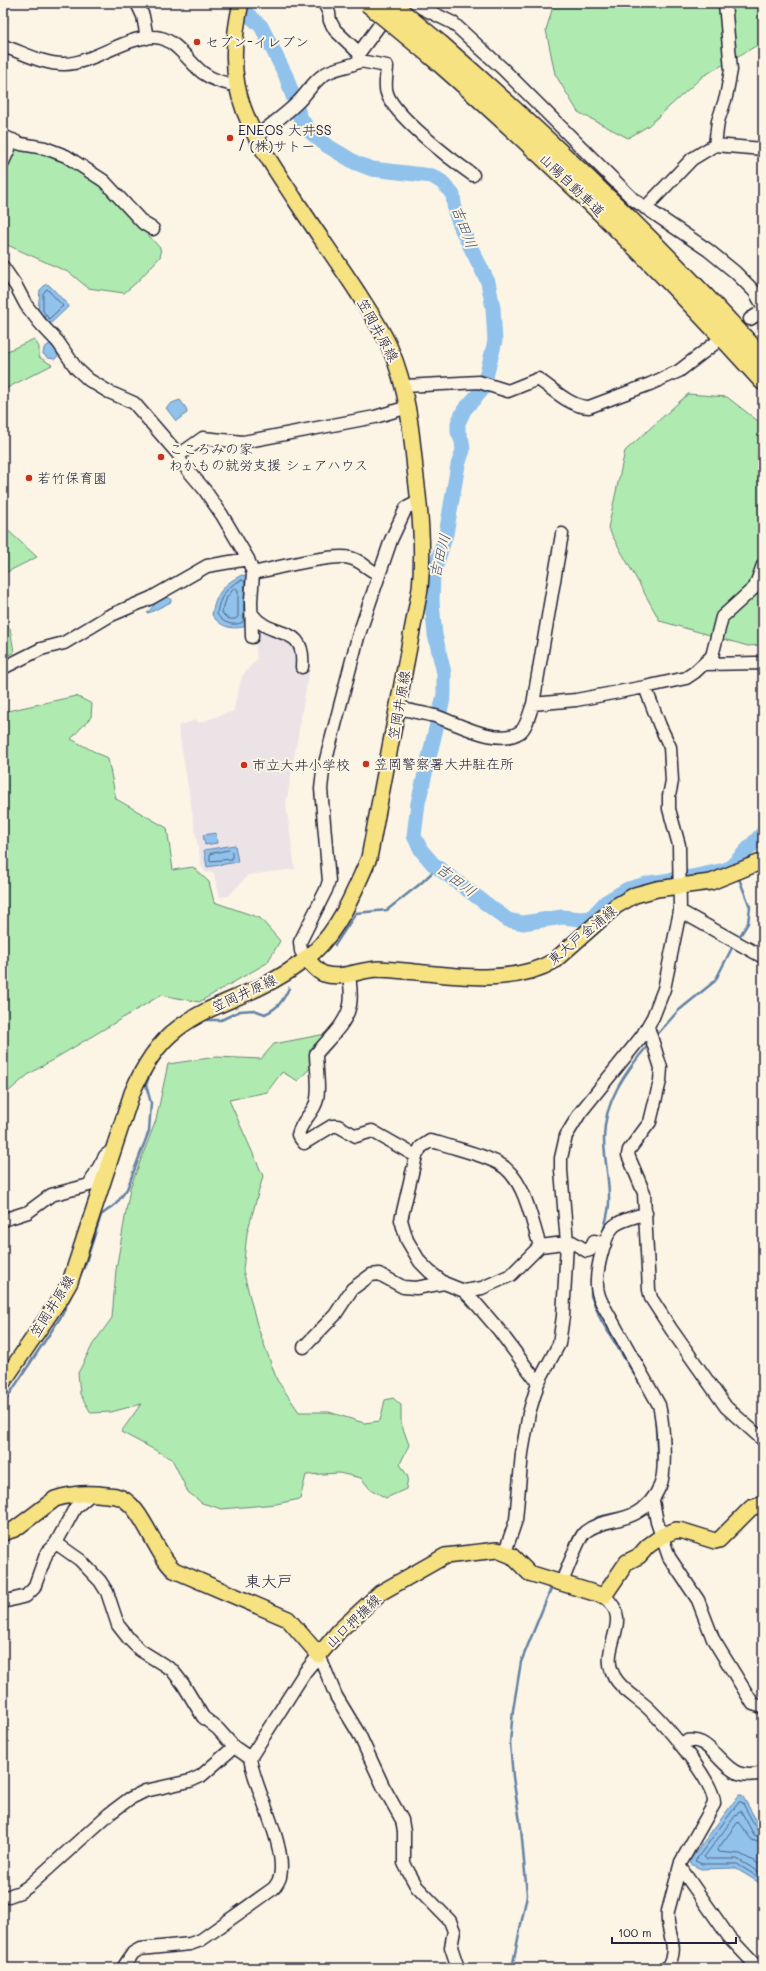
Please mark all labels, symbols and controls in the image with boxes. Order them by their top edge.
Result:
place label: セブン-イレブン [205,32,309,51]
marker: セブン-イレブン [192,37,202,47]
place label: ENEOS 大井SS / (株)サトー [238,120,332,155]
marker: ENEOS 大井SS / (株)サトー [225,133,235,143]
street label: 山陽自動車道 [536,149,609,221]
water label: 吉田川 [448,202,482,251]
street label: 笠岡井原線 [353,295,404,365]
place label: こころみの家 わかもの就労支援 シェアハウス [169,439,368,474]
marker: こころみの家 わかもの就労支援 シェアハウス [156,452,166,462]
place label: 若竹保育園 [37,468,107,487]
marker: 若竹保育園 [24,473,34,483]
water label: 吉田川 [424,531,454,580]
street label: 笠岡井原線 [383,669,414,741]
place label: 笠岡警察署大井駐在所 [374,754,514,773]
place label: 市立大井小学校 [252,755,350,774]
marker: 笠岡警察署大井駐在所 [361,759,371,769]
marker: 市立大井小学校 [239,760,249,770]
water label: 吉田川 [433,858,481,901]
street label: 東大戸金浦線 [543,900,620,969]
street label: 笠岡井原線 [208,969,280,1016]
street label: 笠岡井原線 [25,1271,78,1340]
district label: 東大戸 [245,1570,293,1591]
street label: 山口押撫線 [321,1589,384,1652]
scale bar [612,1919,736,1945]
text: 100 m [618,1924,652,1940]

